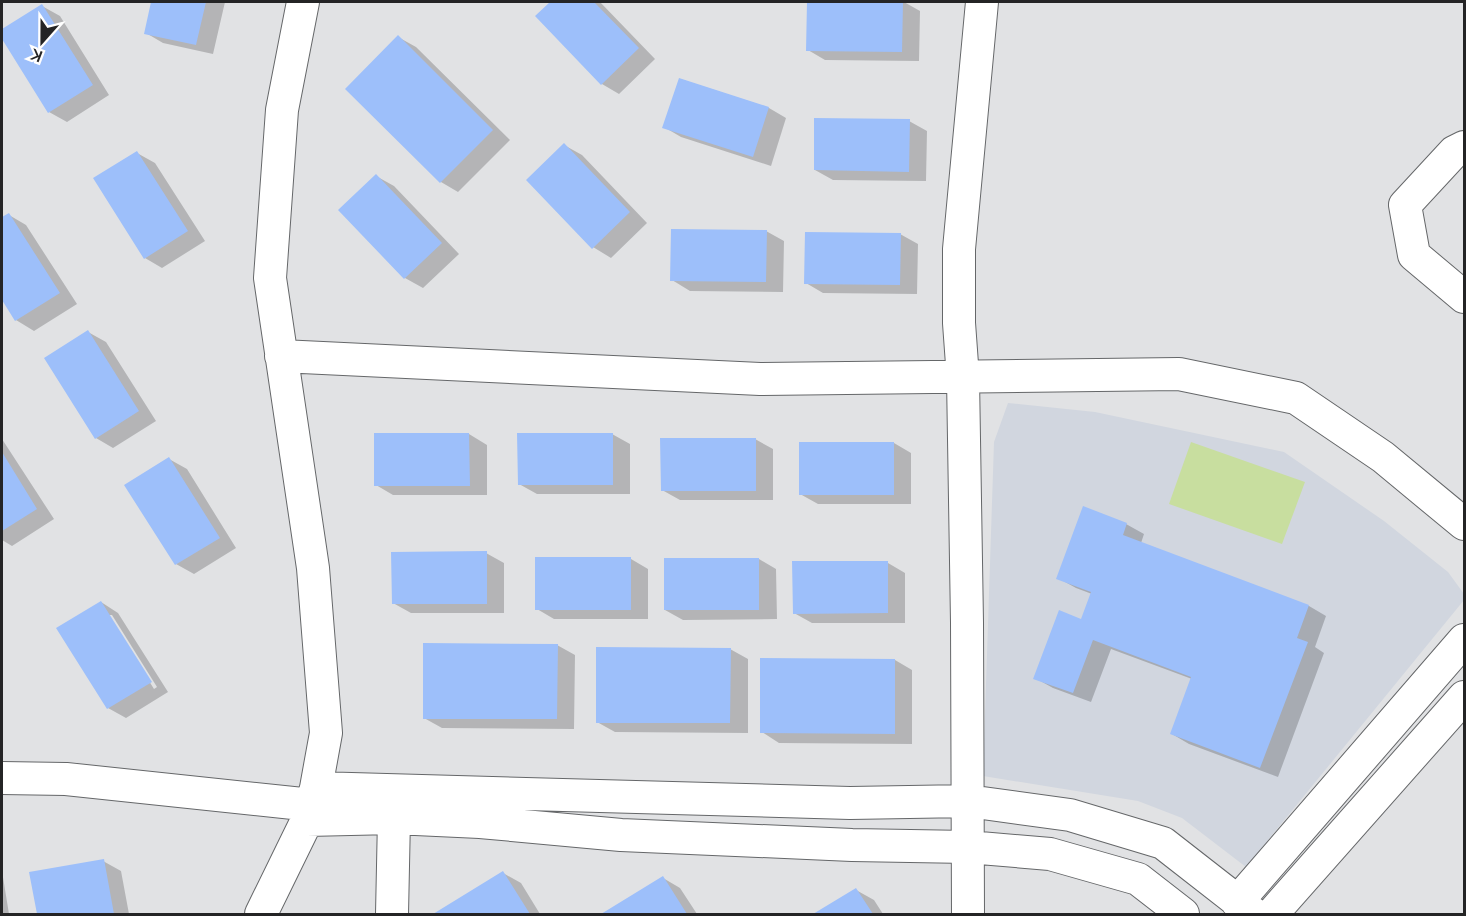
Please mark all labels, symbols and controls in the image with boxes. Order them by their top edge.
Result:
north arrow [12,12,72,72]
text: K [27,42,46,67]

